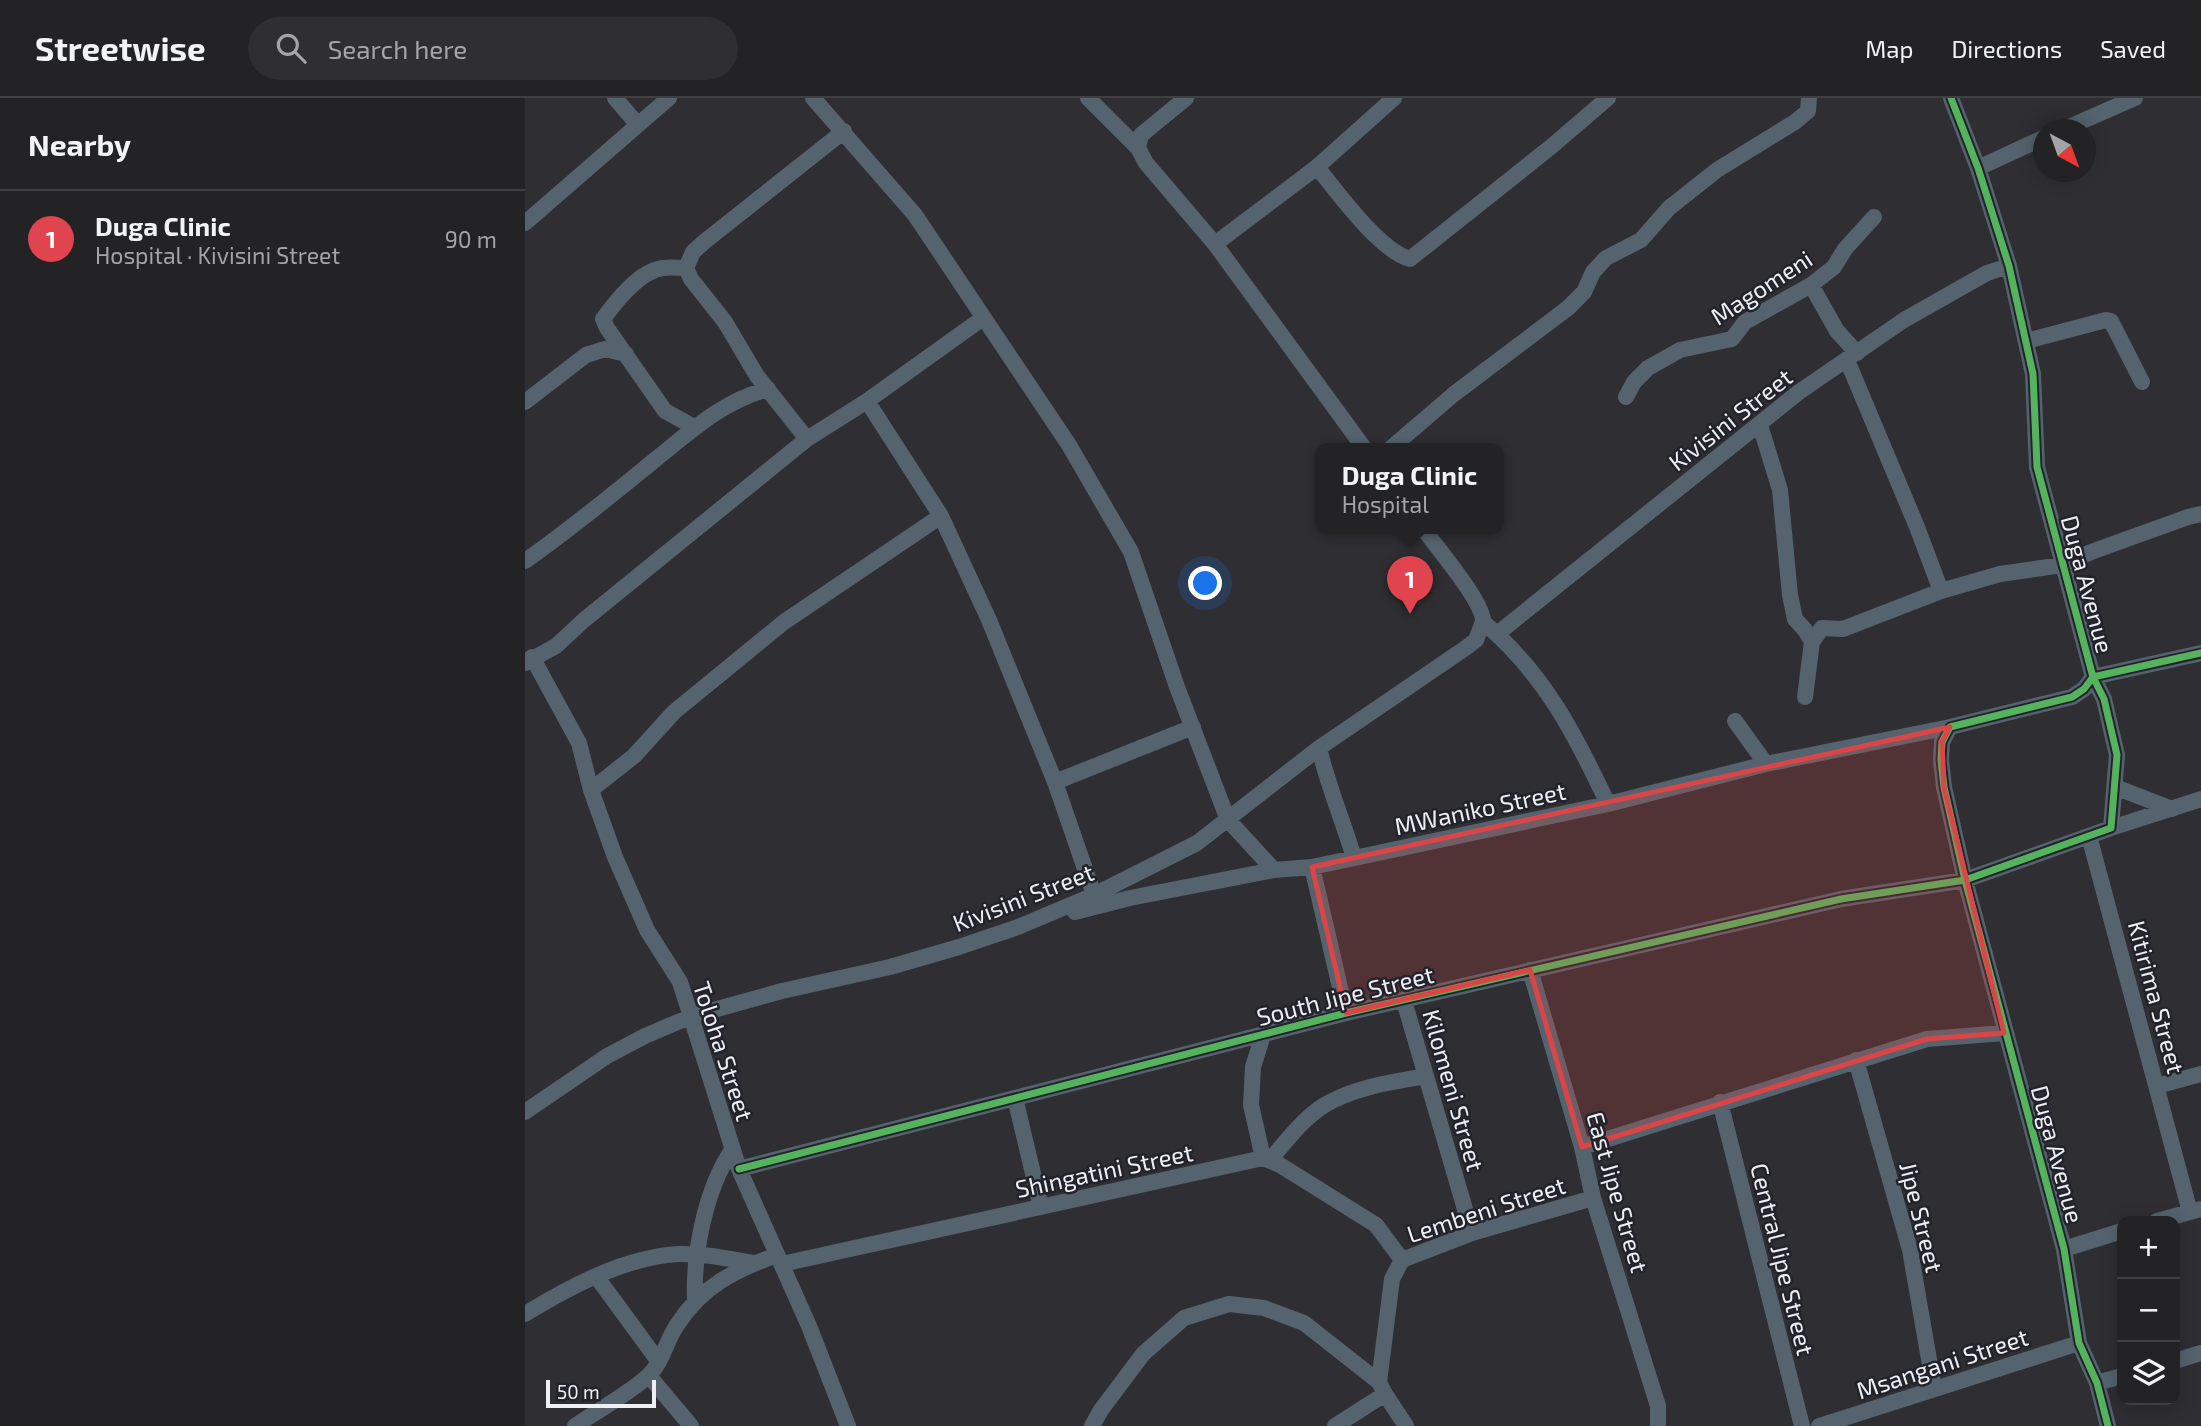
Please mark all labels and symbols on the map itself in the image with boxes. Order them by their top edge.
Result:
north arrow [2033,119,2096,182]
street label: Magomeni [1705,244,1817,330]
street label: Kivisini Street [1662,362,1798,476]
street label: Duga Avenue [2056,512,2120,656]
pin: 1 [1387,556,1433,614]
your location [1188,566,1222,600]
street label: MWaniko Street [1392,776,1568,840]
street label: Kivisini Street [948,857,1098,937]
street label: Kitirima Street [2123,917,2191,1077]
street label: South Jipe Street [1253,959,1437,1031]
street label: Toloha Street [688,978,760,1124]
street label: Kilomeni Street [1417,1006,1491,1174]
street label: Duga Avenue [2026,1082,2090,1226]
street label: East Jipe Street [1581,1108,1655,1276]
street label: Shingatini Street [1013,1137,1195,1203]
street label: Jipe Street [1894,1159,1950,1275]
street label: Central Jipe Street [1745,1160,1821,1358]
street label: Lembeni Street [1403,1170,1569,1248]
street label: Msangani Street [1853,1322,2031,1404]
scale bar [546,1377,656,1409]

